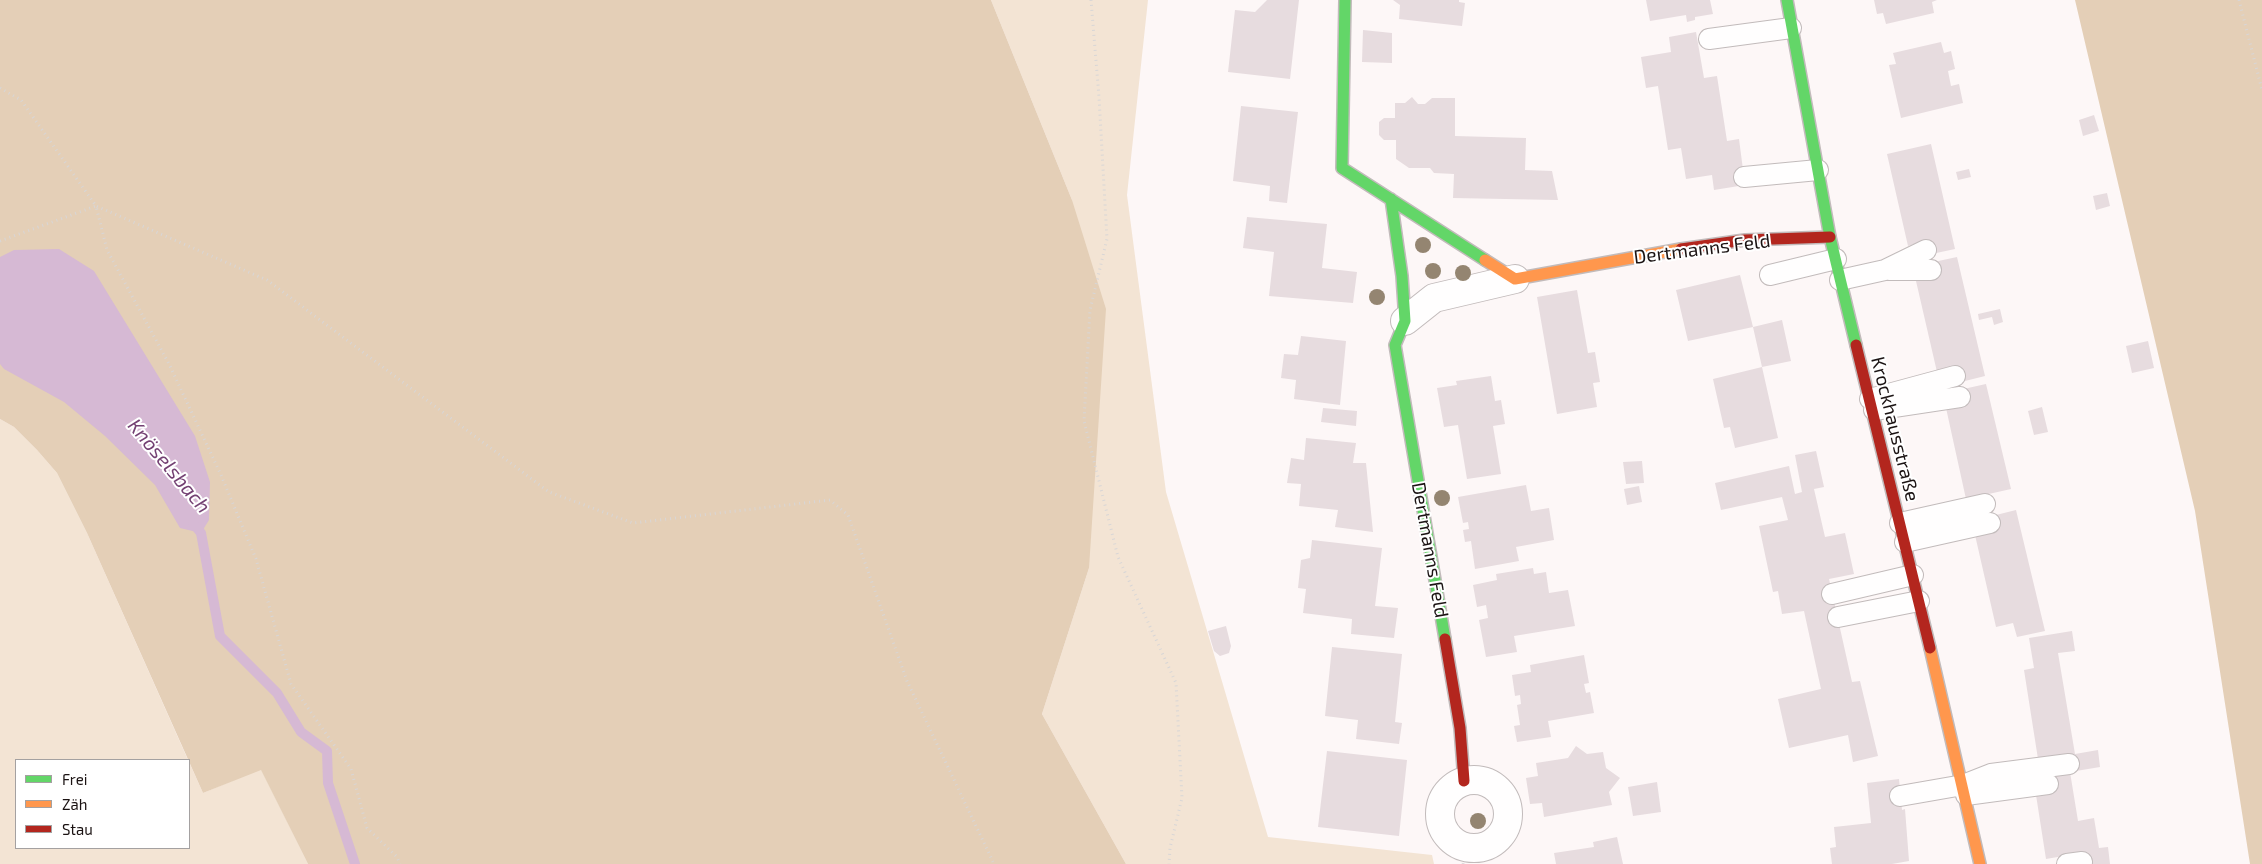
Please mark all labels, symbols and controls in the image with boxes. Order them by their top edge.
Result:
street label: Dertmanns Feld [1632,229,1772,269]
street label: Krockhausstraße [1866,354,1924,504]
water label: Knöselsbach [123,414,215,518]
street label: Dertmanns Feld [1407,480,1453,620]
legend [15,759,190,849]
text: Frei [62,770,87,788]
text: Zäh [62,795,87,813]
text: Stau [62,820,93,838]

